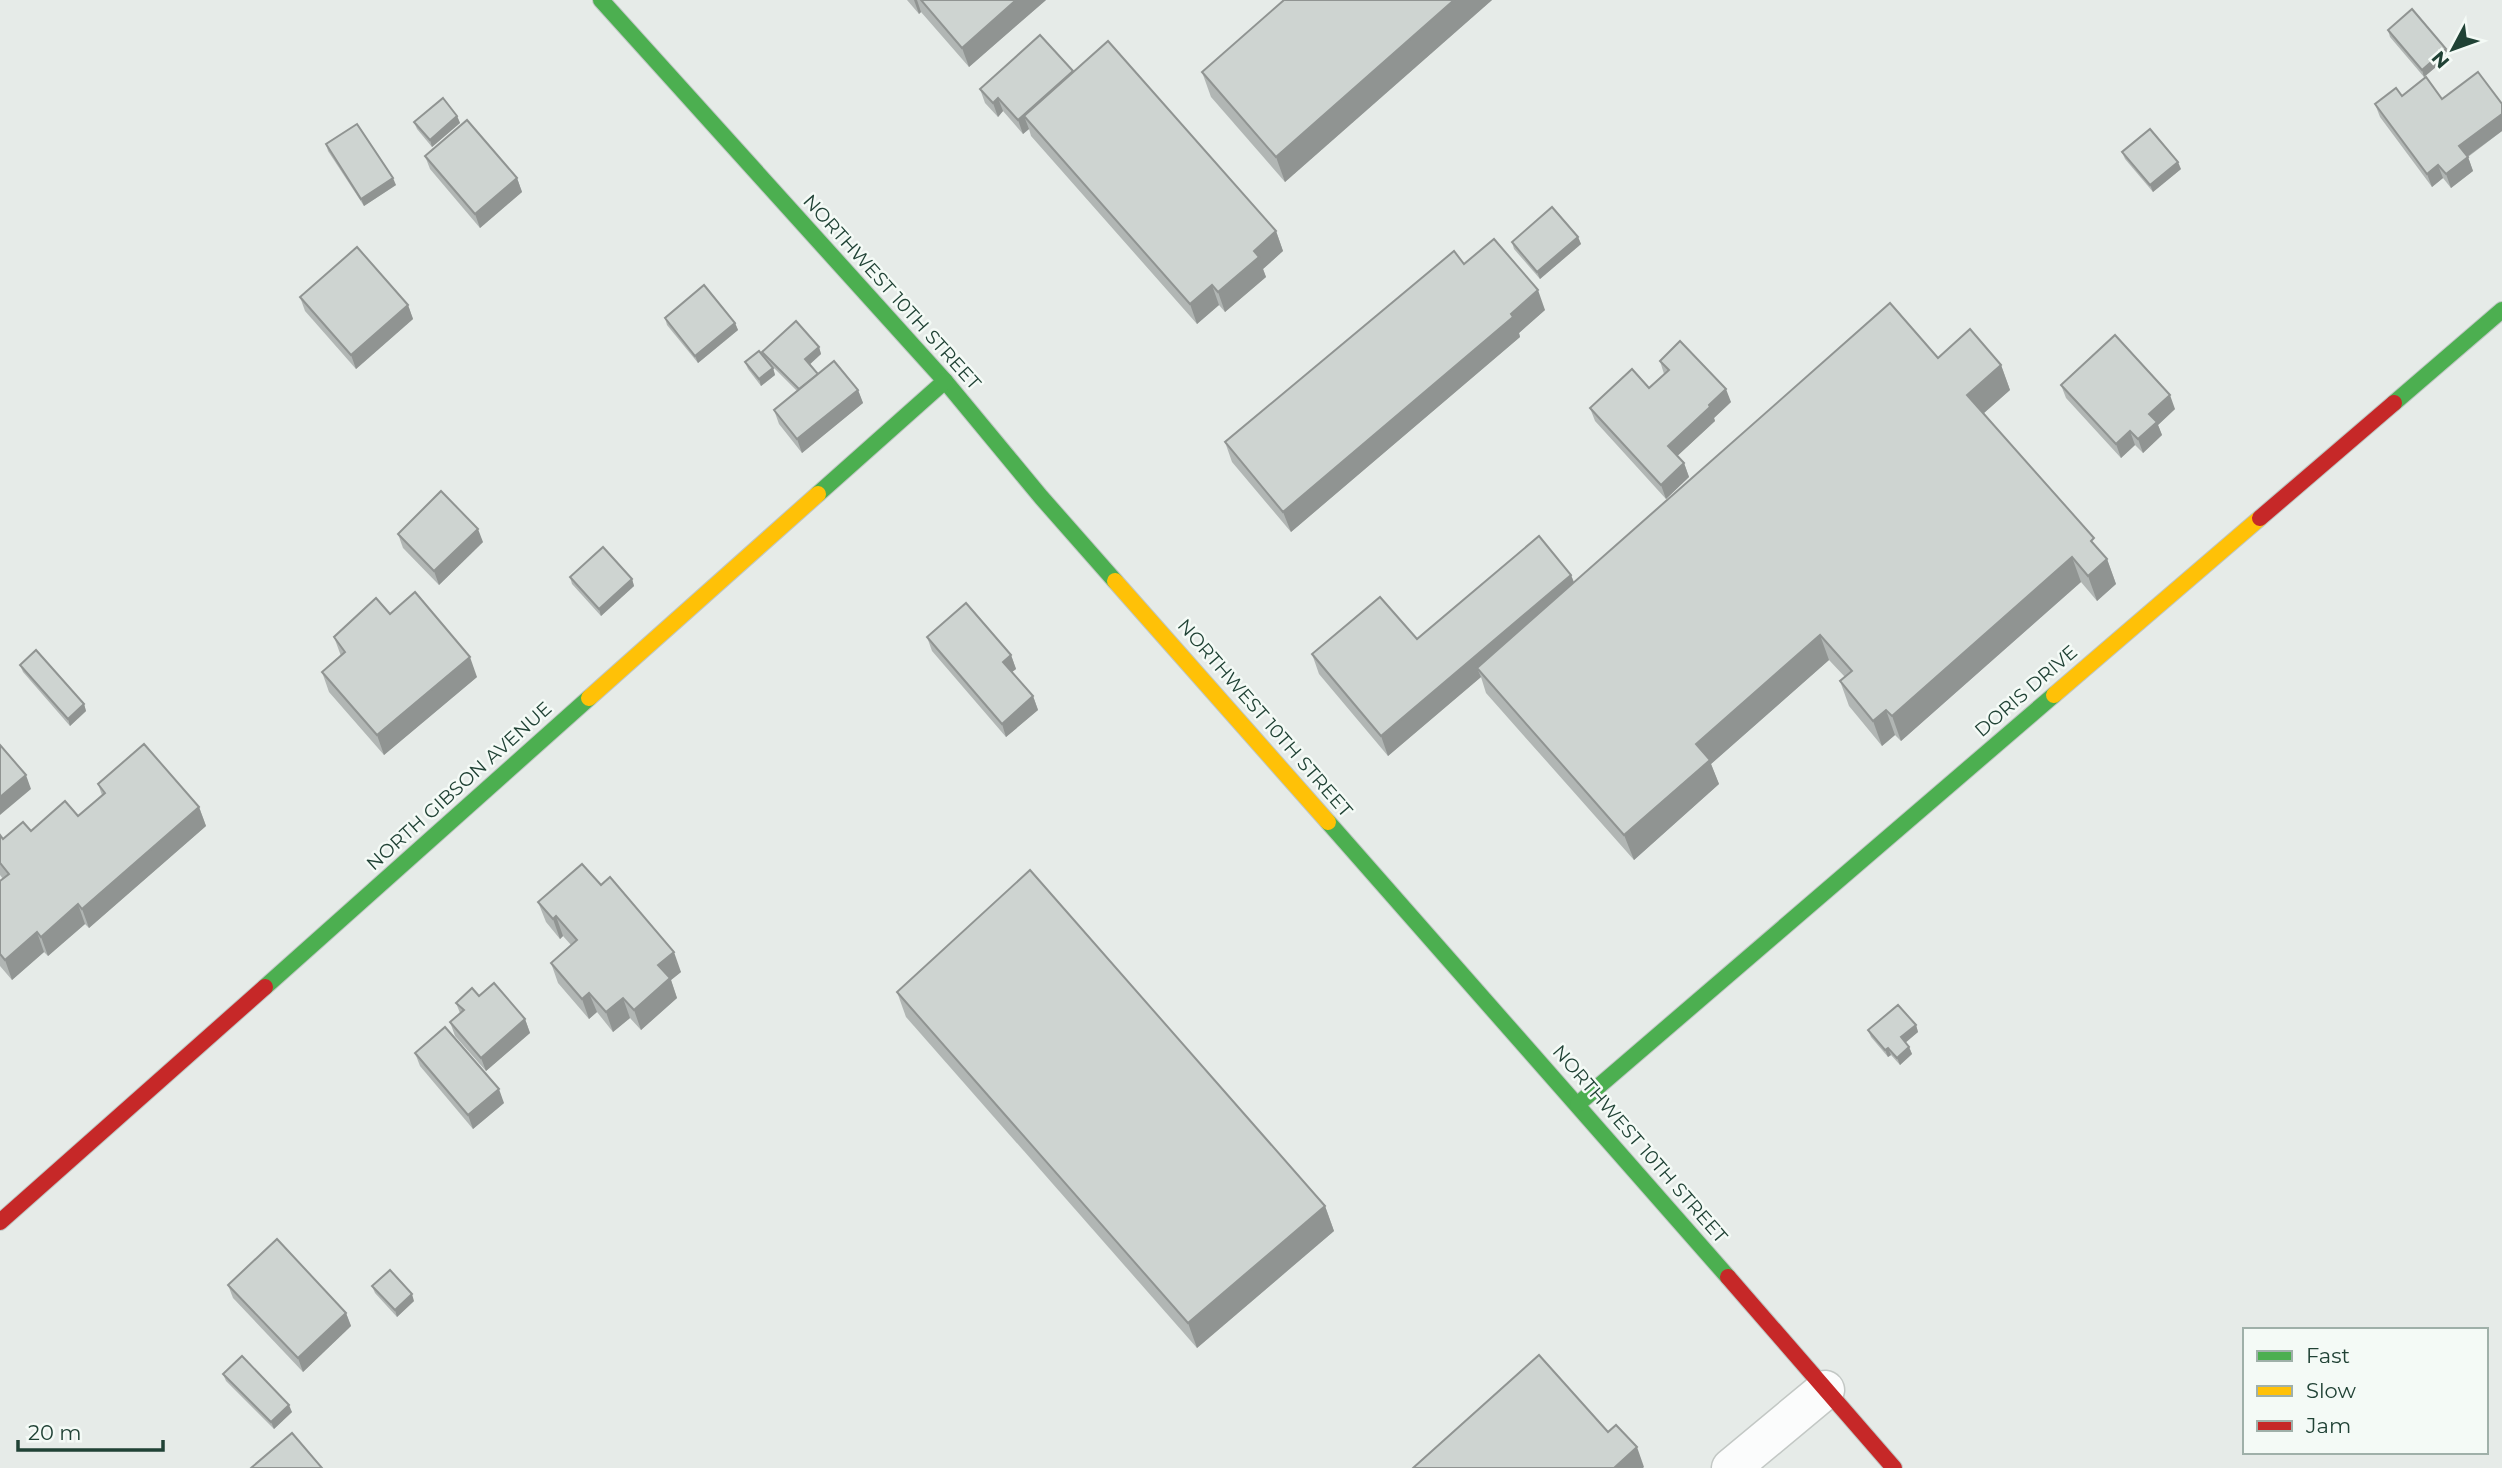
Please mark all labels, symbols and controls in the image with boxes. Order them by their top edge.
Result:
north arrow [2418,14,2488,84]
text: N [2427,46,2454,73]
street label: NORTHWEST 10TH STREET [798,190,986,394]
street label: NORTHWEST 10TH STREET [1173,614,1357,822]
street label: DORIS DRIVE [1970,640,2082,742]
street label: NORTH GIBSON AVENUE [362,697,556,875]
street label: NORTHWEST 10TH STREET [1548,1040,1732,1248]
legend [2243,1328,2488,1454]
text: Fast [2306,1343,2350,1368]
text: Slow [2306,1378,2356,1403]
scale bar [18,1408,163,1452]
text: Jam [2305,1413,2351,1438]
text: 20 m [28,1420,82,1445]

